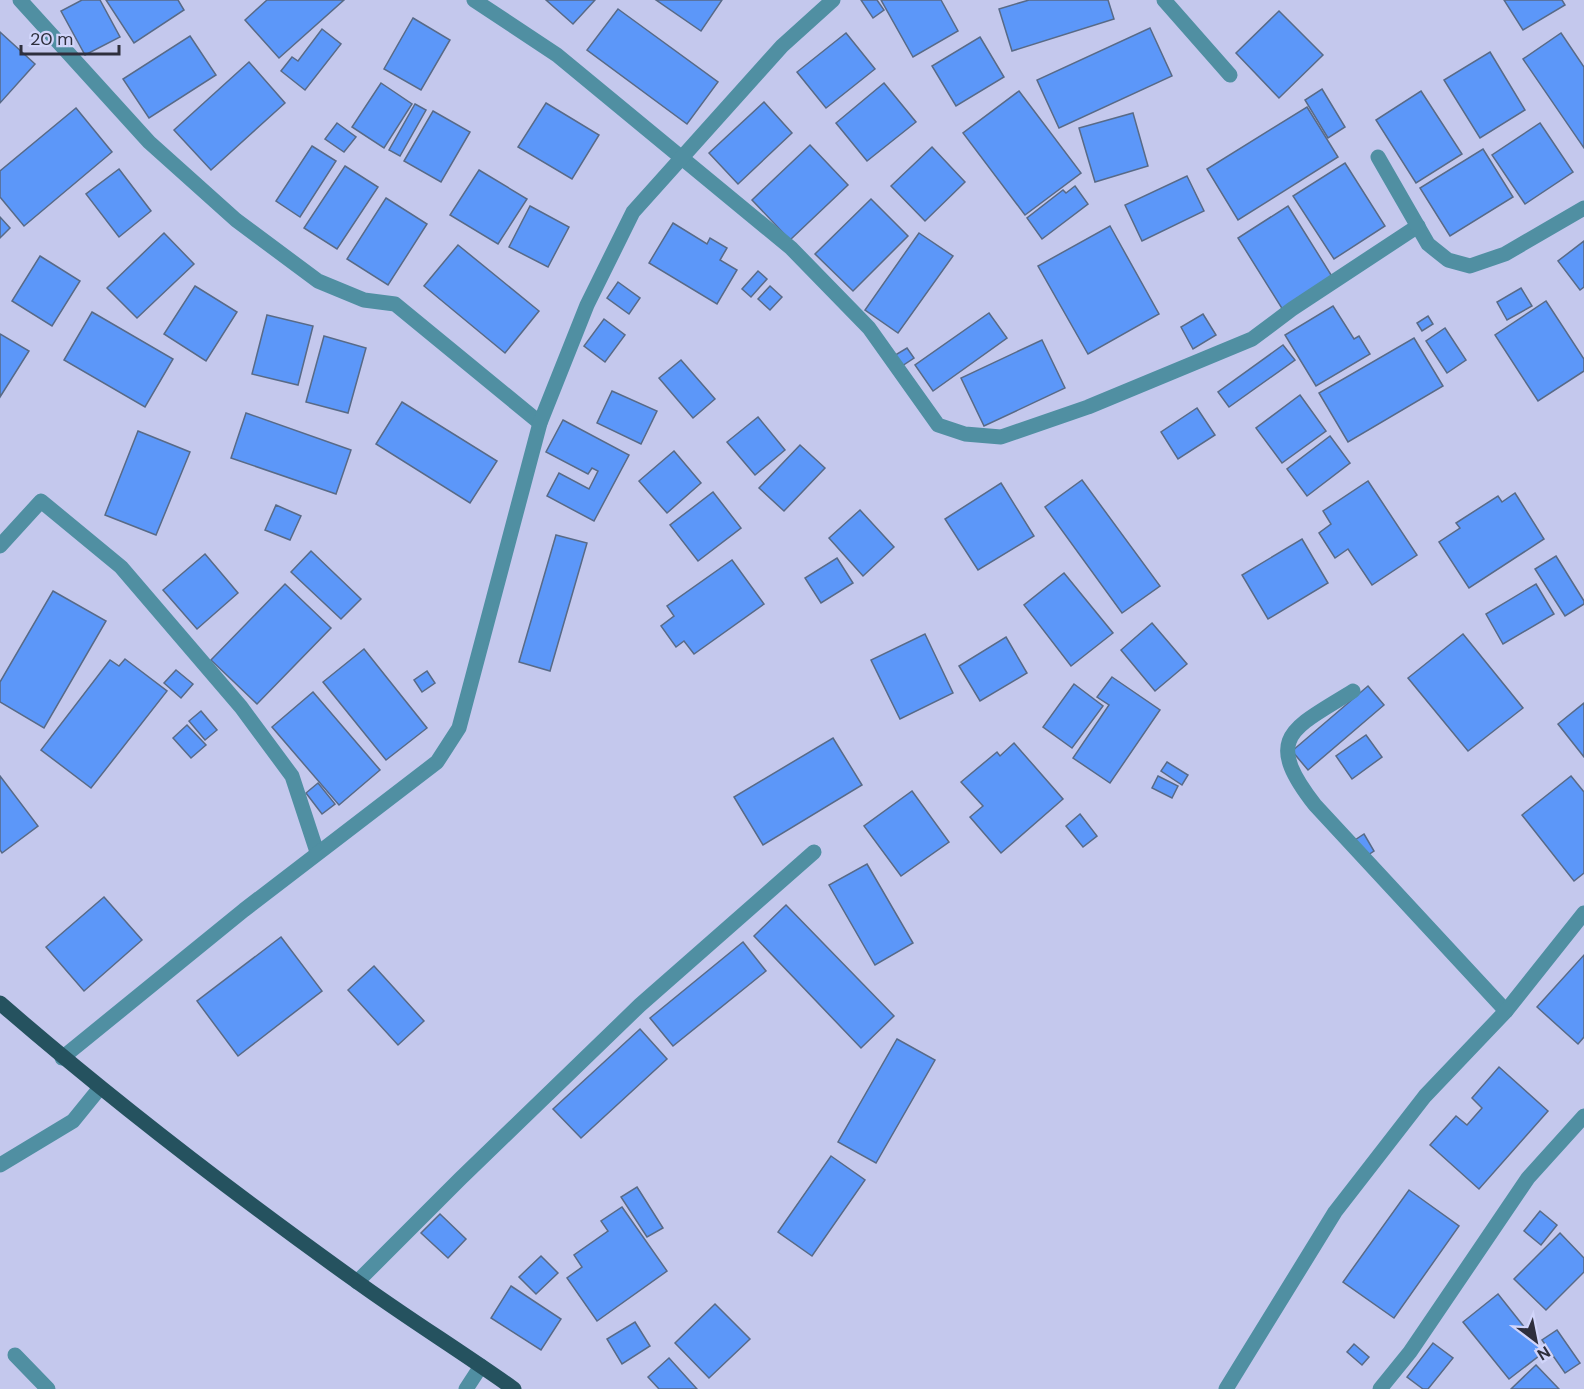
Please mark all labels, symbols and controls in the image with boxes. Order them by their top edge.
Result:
scale bar [21,18,118,56]
text: 20 m [30,27,73,51]
north arrow [1506,1311,1566,1371]
text: N [1533,1341,1554,1365]

